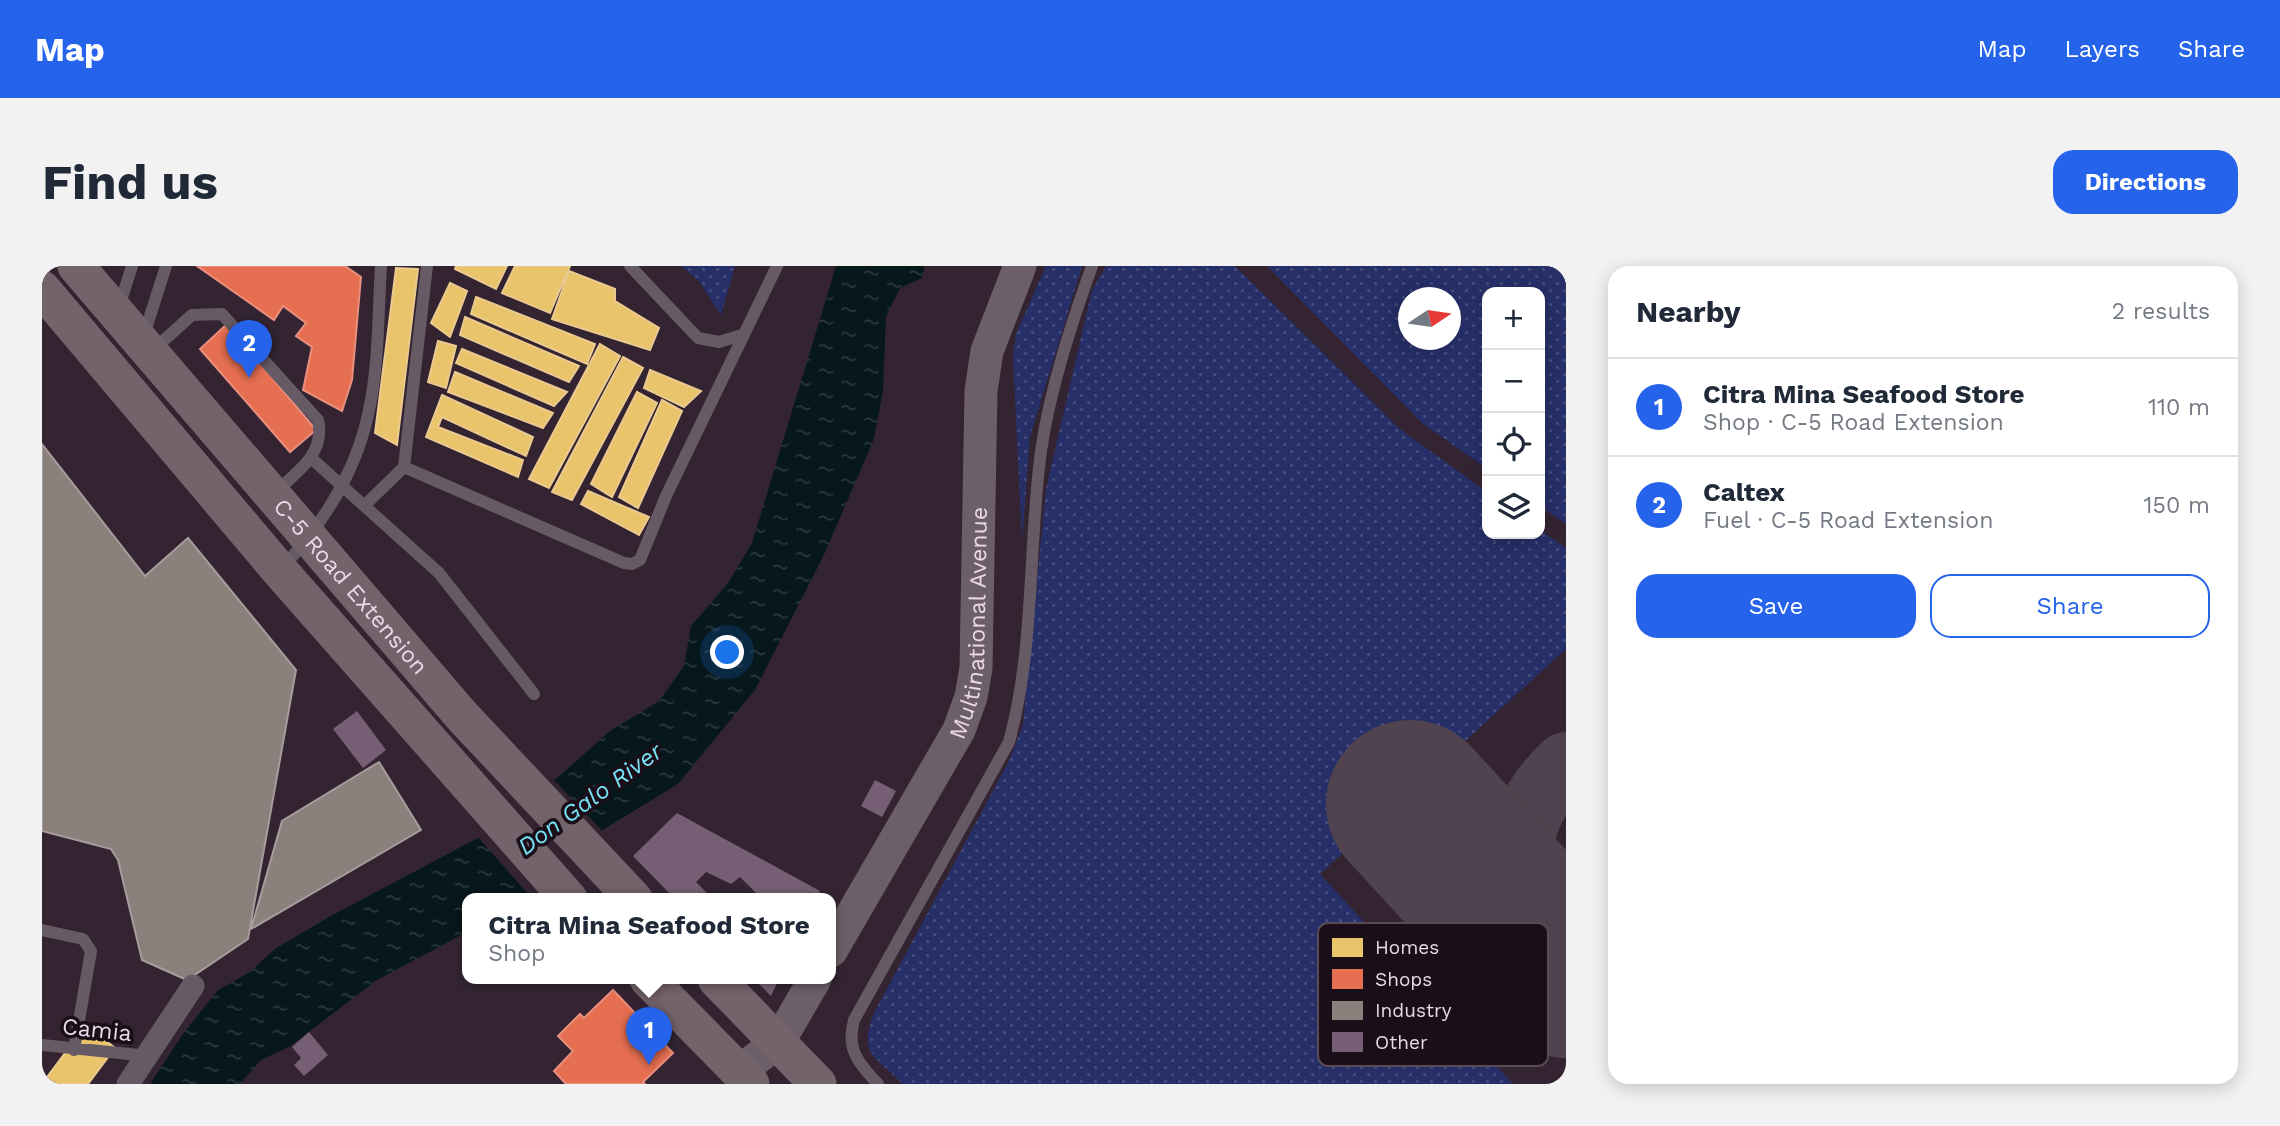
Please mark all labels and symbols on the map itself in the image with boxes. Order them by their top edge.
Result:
north arrow [1398,287,1461,350]
pin: 2 [226,320,272,378]
street label: C-5 Road Extension [268,493,434,680]
street label: Multinational Avenue [943,507,992,743]
your location [710,635,744,669]
water label: Don Galo River [512,736,669,861]
legend [1318,923,1548,1066]
text: Homes [1375,936,1439,959]
text: Shops [1375,968,1432,991]
text: Industry [1375,999,1452,1022]
pin: 1 [626,1007,672,1065]
street label: Camia [61,1013,133,1047]
text: Other [1375,1031,1428,1054]

